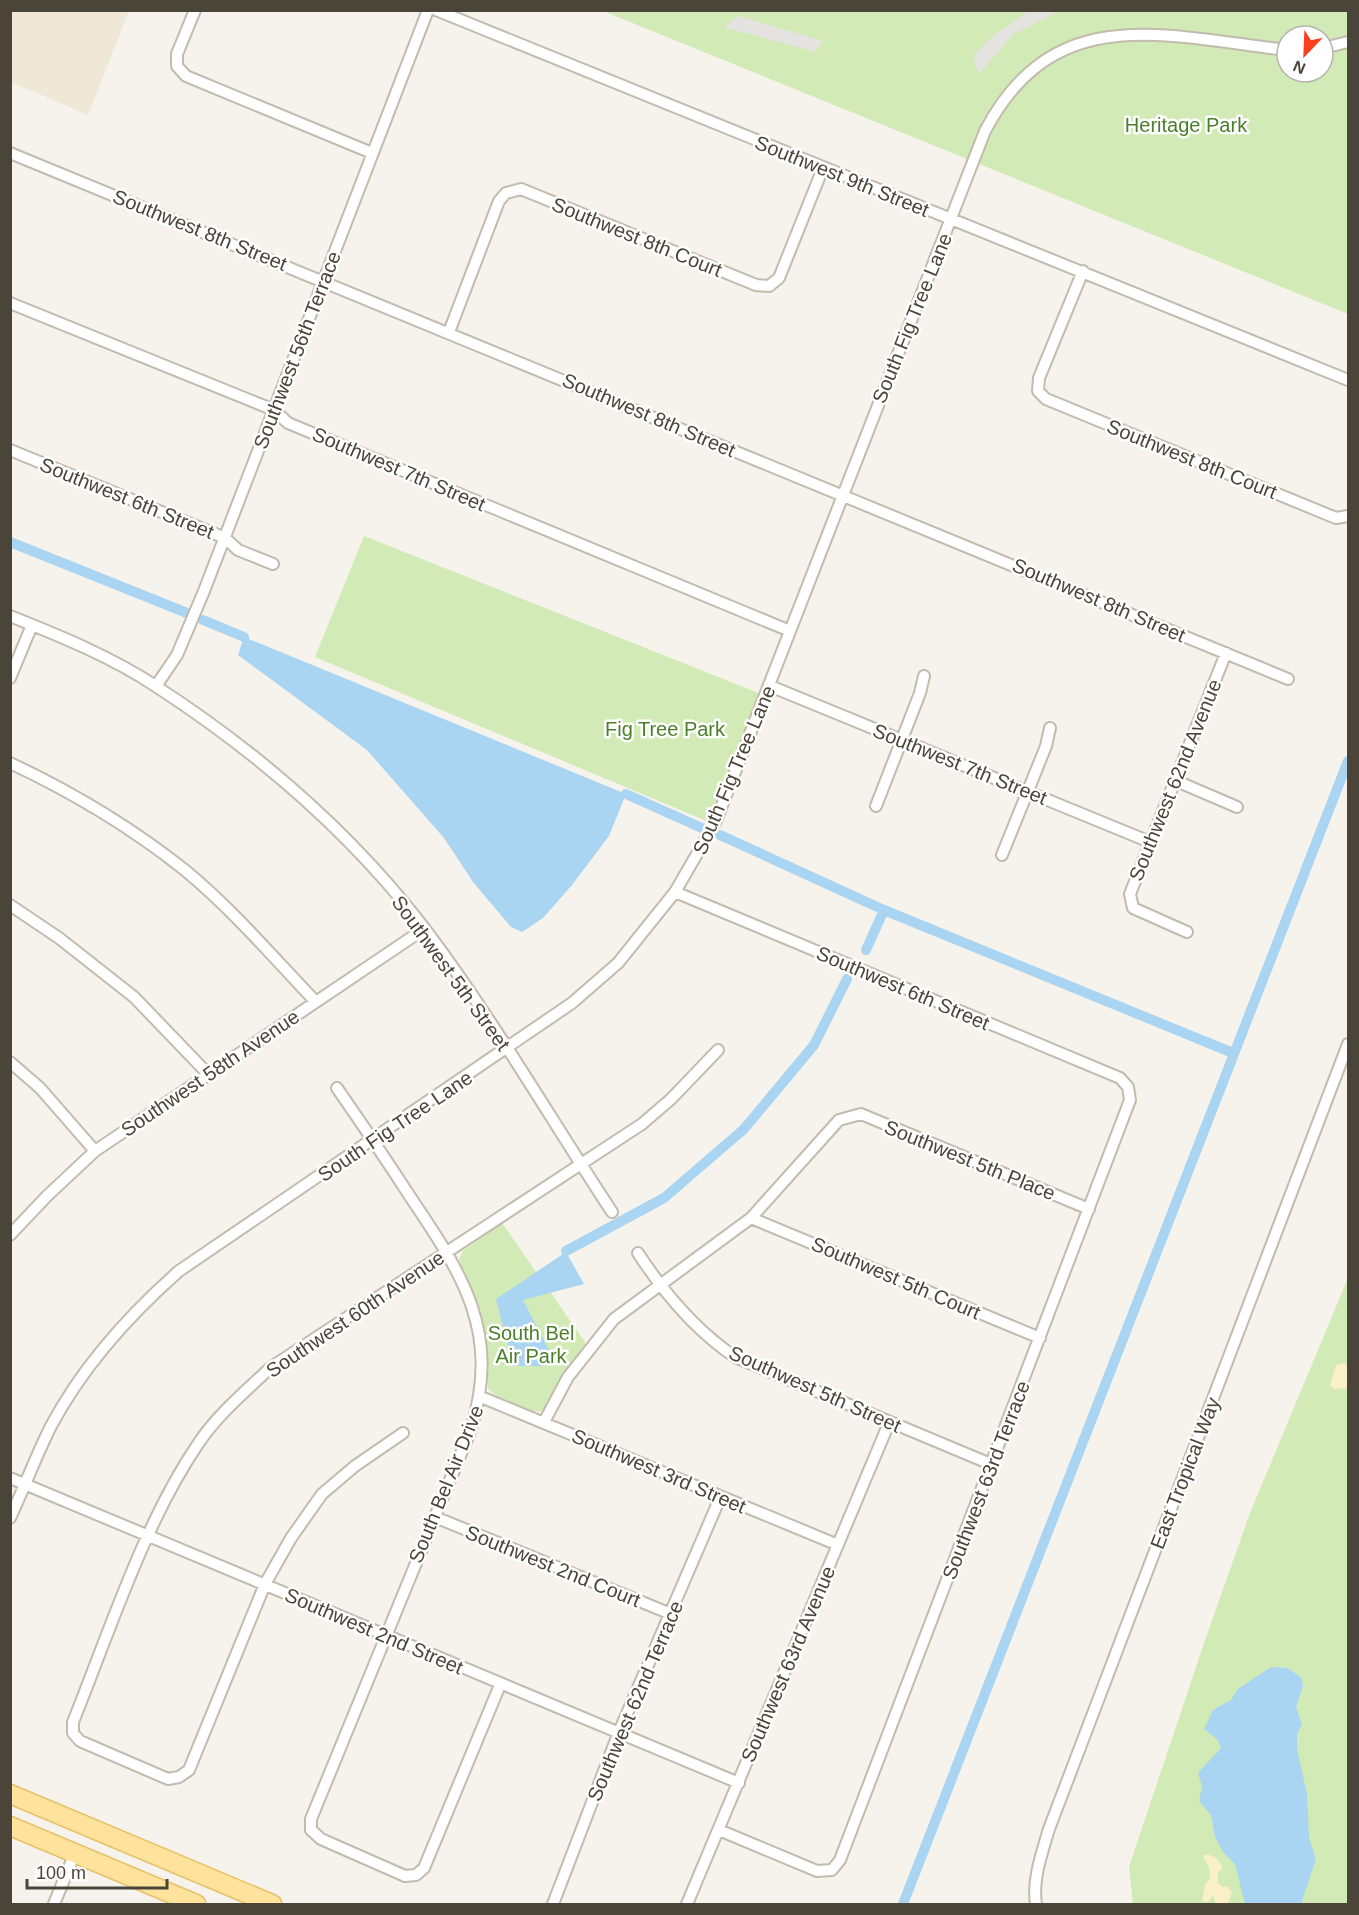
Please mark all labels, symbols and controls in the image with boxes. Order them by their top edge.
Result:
north arrow [1275,24,1335,84]
text: N [1291,57,1308,77]
park label: Heritage Park [1125,114,1248,136]
street label: Southwest 9th Street [752,131,933,221]
street label: Southwest 8th Street [110,185,291,275]
street label: Southwest 8th Court [549,193,726,281]
street label: South Fig Tree Lane [868,230,956,406]
street label: Southwest 56th Terrace [249,248,345,452]
street label: Southwest 8th Street [559,369,739,462]
street label: Southwest 8th Court [1104,415,1281,503]
street label: Southwest 7th Street [309,423,489,516]
street label: Southwest 6th Street [37,453,218,543]
street label: Southwest 8th Street [1009,554,1189,647]
street label: Southwest 62nd Avenue [1124,676,1226,884]
street label: South Fig Tree Lane [688,682,780,858]
park label: Fig Tree Park [605,718,726,740]
street label: Southwest 7th Street [870,719,1051,809]
street label: Southwest 5th Street [388,891,515,1055]
street label: Southwest 6th Street [813,942,993,1035]
street label: Southwest 58th Avenue [117,1005,303,1141]
street label: South Fig Tree Lane [314,1066,476,1186]
street label: Southwest 5th Place [881,1116,1059,1204]
street label: Southwest 5th Court [808,1232,984,1324]
street label: Southwest 60th Avenue [262,1246,448,1382]
park label: South Bel Air Park [488,1322,574,1367]
street label: Southwest 5th Street [726,1341,905,1437]
street label: Southwest 63rd Terrace [938,1378,1034,1582]
street label: East Tropical Way [1146,1394,1224,1552]
street label: South Bel Air Drive [404,1402,488,1566]
street label: Southwest 3rd Street [569,1424,750,1518]
street label: Southwest 2nd Court [462,1521,644,1611]
street label: Southwest 63rd Avenue [737,1563,839,1765]
street label: Southwest 2nd Street [282,1584,467,1679]
street label: Southwest 62nd Terrace [583,1598,687,1804]
scale bar [27,1852,166,1890]
text: 100 m [36,1863,86,1883]

